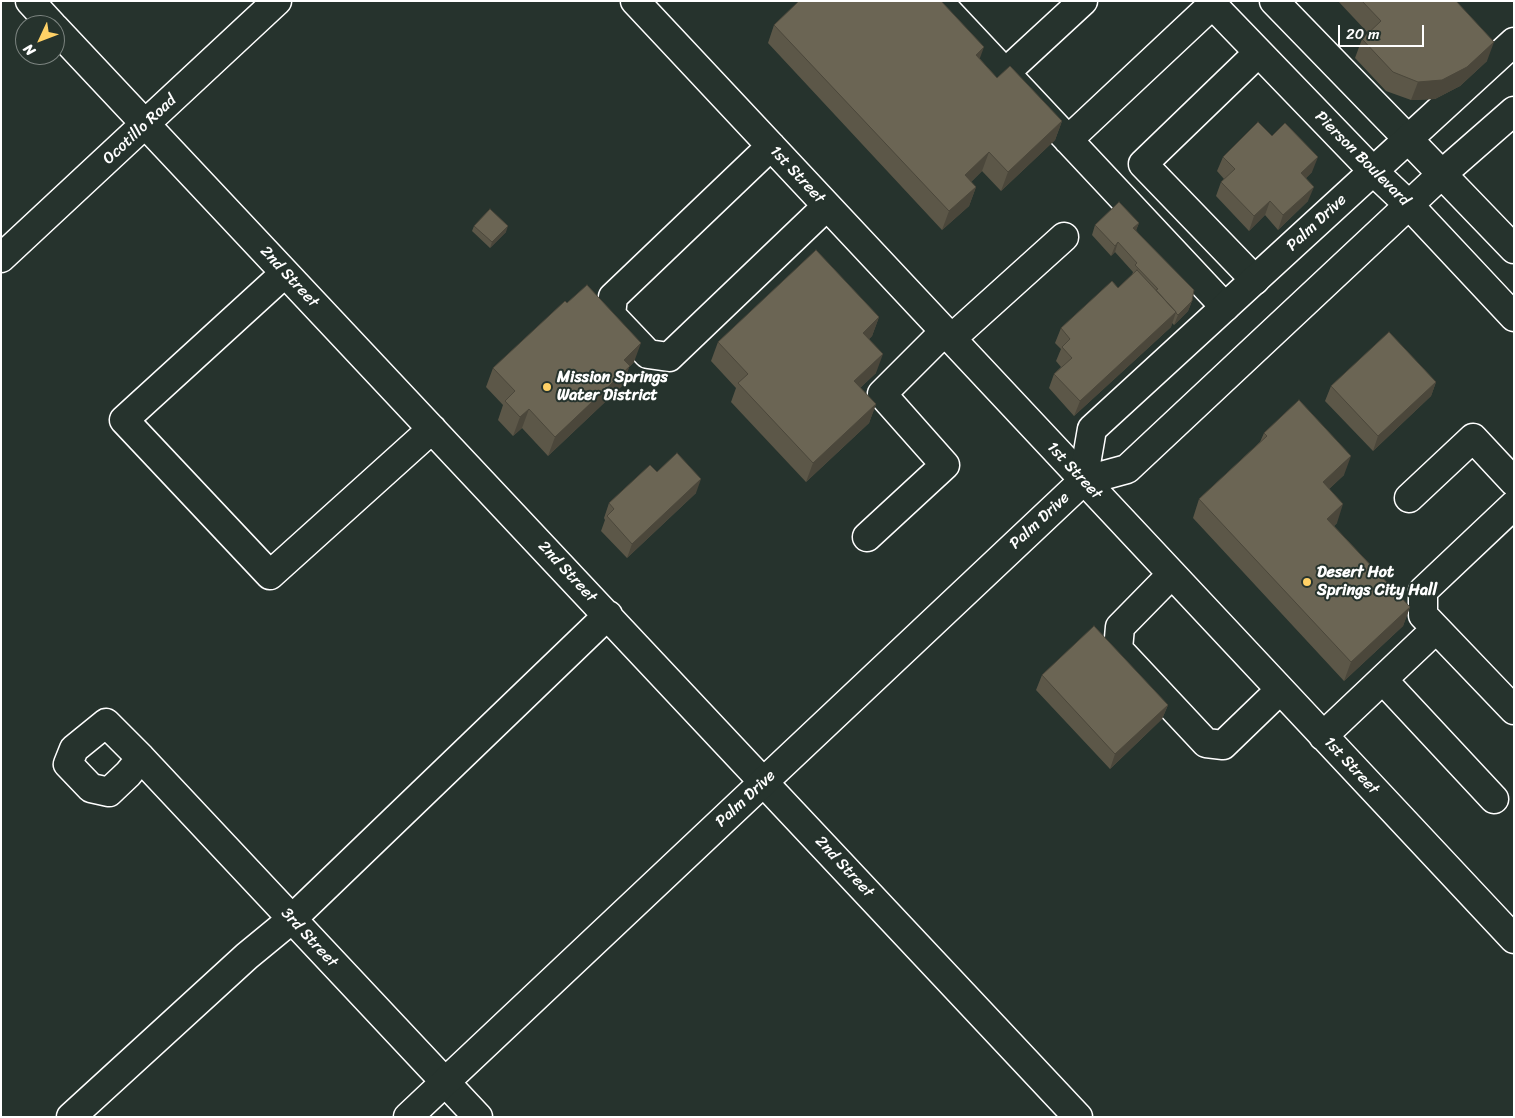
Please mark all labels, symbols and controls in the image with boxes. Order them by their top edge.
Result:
north arrow [15,15,65,65]
scale bar [1340,15,1426,47]
text: 20 m [1346,21,1380,47]
text: N [17,38,42,62]
street label: Ocotillo Road [99,91,181,169]
street label: Pierson Boulevard [1310,107,1414,211]
street label: 1st Street [765,142,829,208]
street label: Palm Drive [1283,190,1351,256]
street label: 2nd Street [256,242,322,312]
place label: Mission Springs Water District [557,368,668,406]
marker: Mission Springs Water District [541,381,553,393]
street label: 1st Street [1042,438,1106,504]
street label: Palm Drive [1006,488,1074,554]
street label: 2nd Street [534,537,600,607]
place label: Desert Hot Springs City Hall [1317,563,1437,601]
marker: Desert Hot Springs City Hall [1301,576,1313,588]
street label: 1st Street [1319,733,1383,799]
street label: Palm Drive [712,766,780,832]
street label: 2nd Street [811,832,877,902]
street label: 3rd Street [277,904,341,972]

